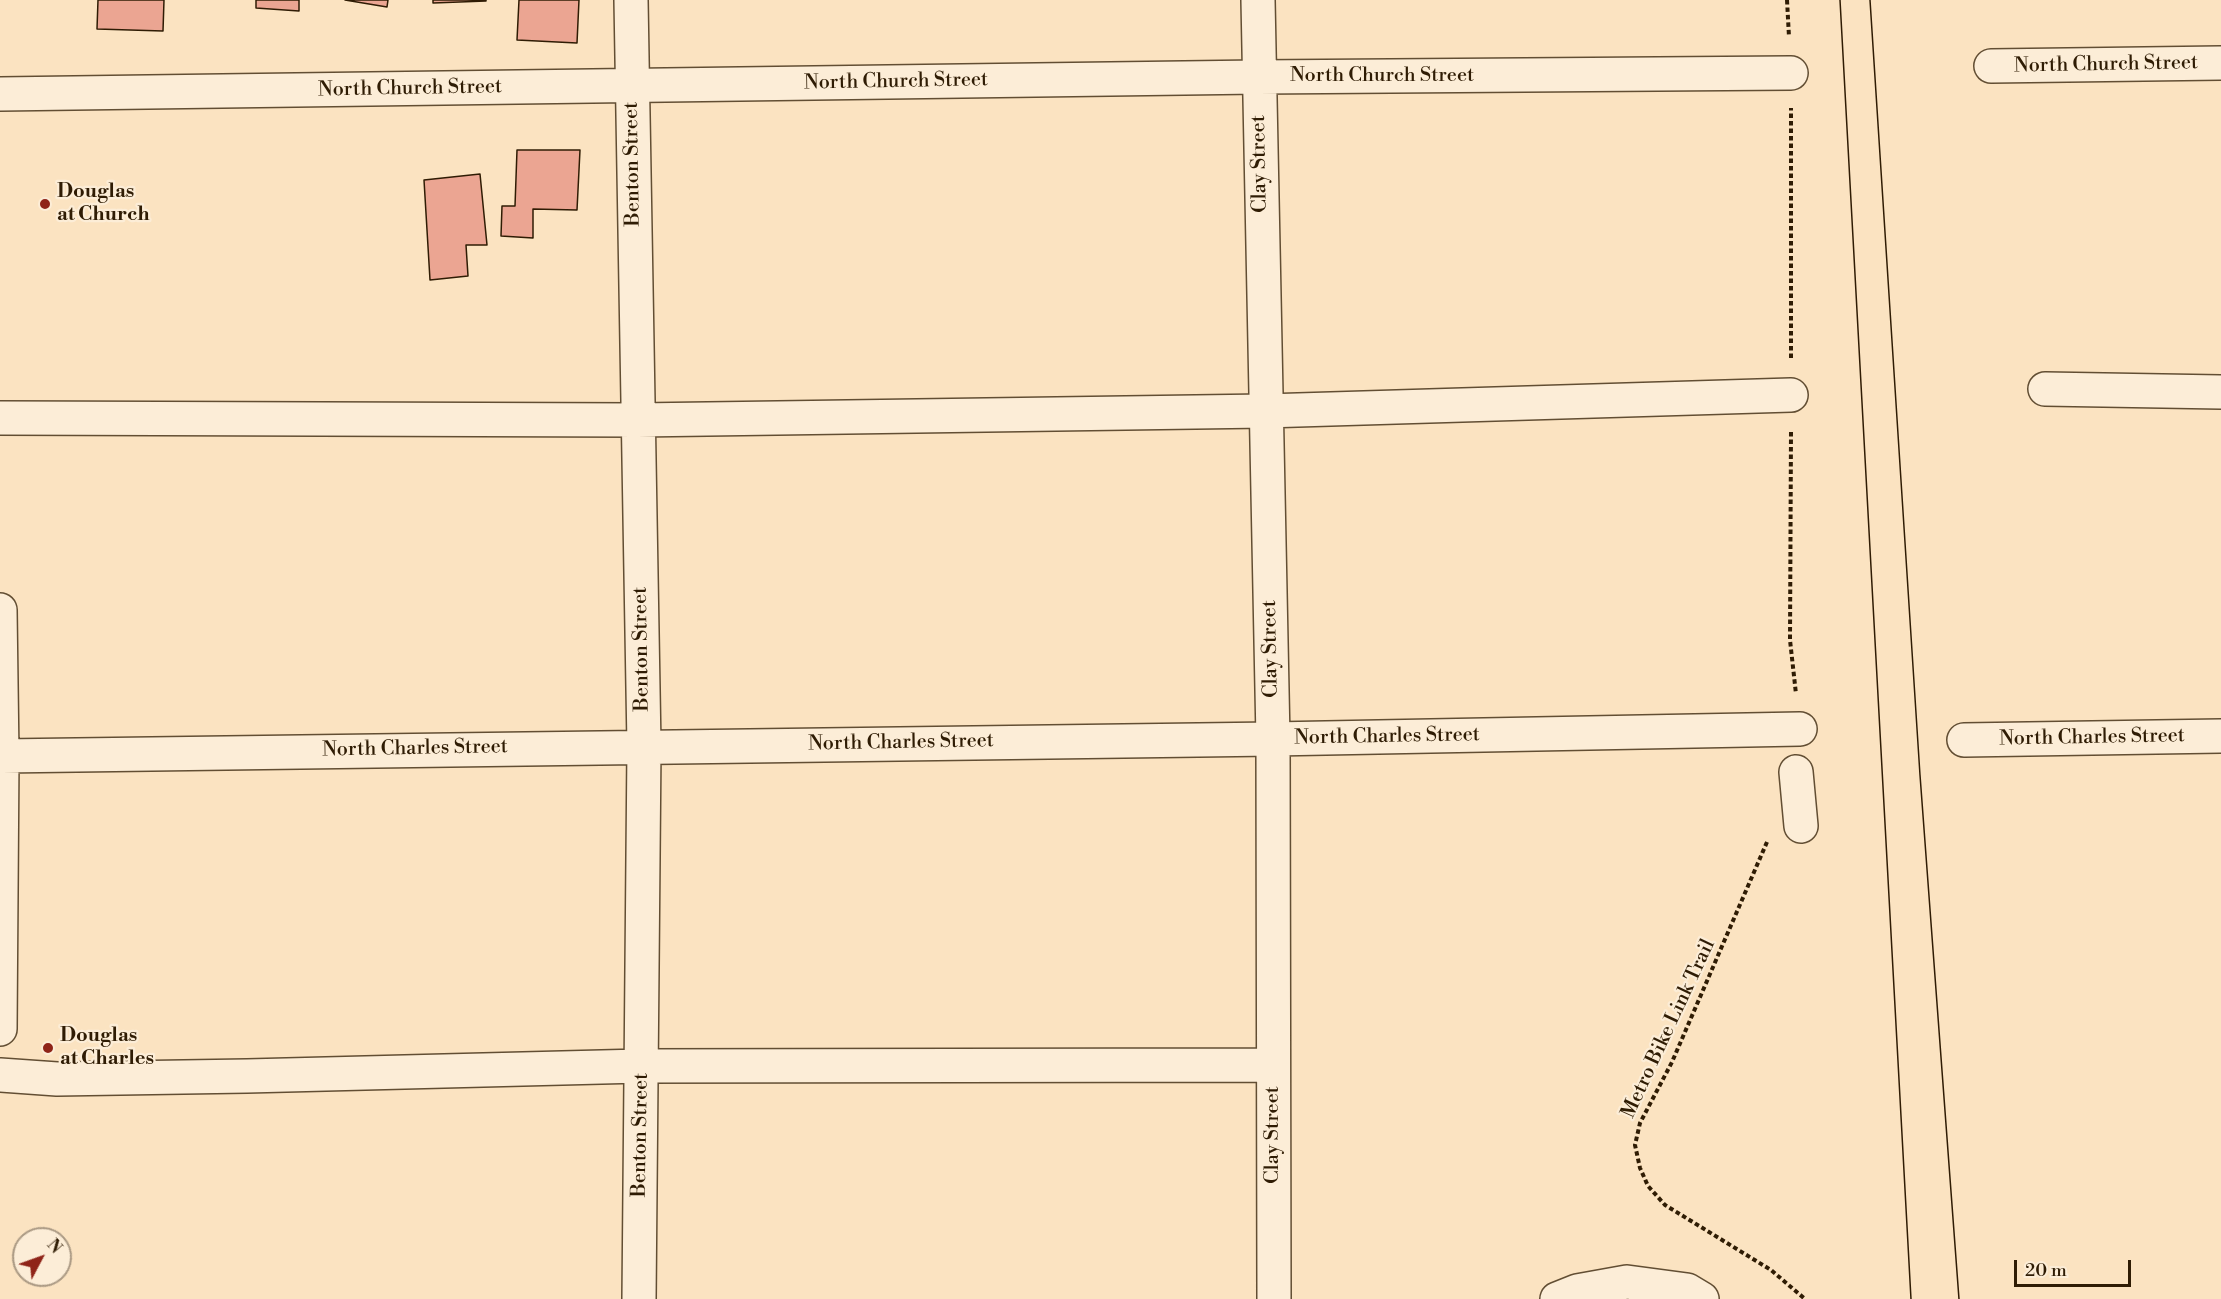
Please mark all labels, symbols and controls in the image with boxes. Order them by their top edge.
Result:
street label: North Church Street [2014,51,2198,79]
street label: North Church Street [1290,64,1474,88]
street label: North Church Street [804,68,988,96]
street label: North Church Street [318,75,502,103]
street label: Benton Street [620,102,646,226]
street label: Clay Street [1247,115,1273,213]
place label: Douglas at Church [57,180,150,227]
marker: Douglas at Church [38,197,52,211]
street label: Benton Street [629,587,655,711]
street label: Clay Street [1258,600,1284,698]
street label: North Charles Street [1294,723,1480,751]
street label: North Charles Street [1999,724,2185,752]
street label: North Charles Street [808,729,994,757]
street label: North Charles Street [322,735,508,763]
street label: Metro Bike Link Trail [1617,936,1721,1122]
place label: Douglas at Charles [60,1024,154,1071]
marker: Douglas at Charles [41,1041,55,1055]
street label: Benton Street [628,1073,654,1197]
street label: Clay Street [1261,1086,1285,1184]
north arrow [12,1227,72,1287]
text: N [42,1235,66,1258]
scale bar [2017,1248,2134,1286]
text: 20 m [2025,1259,2067,1282]

